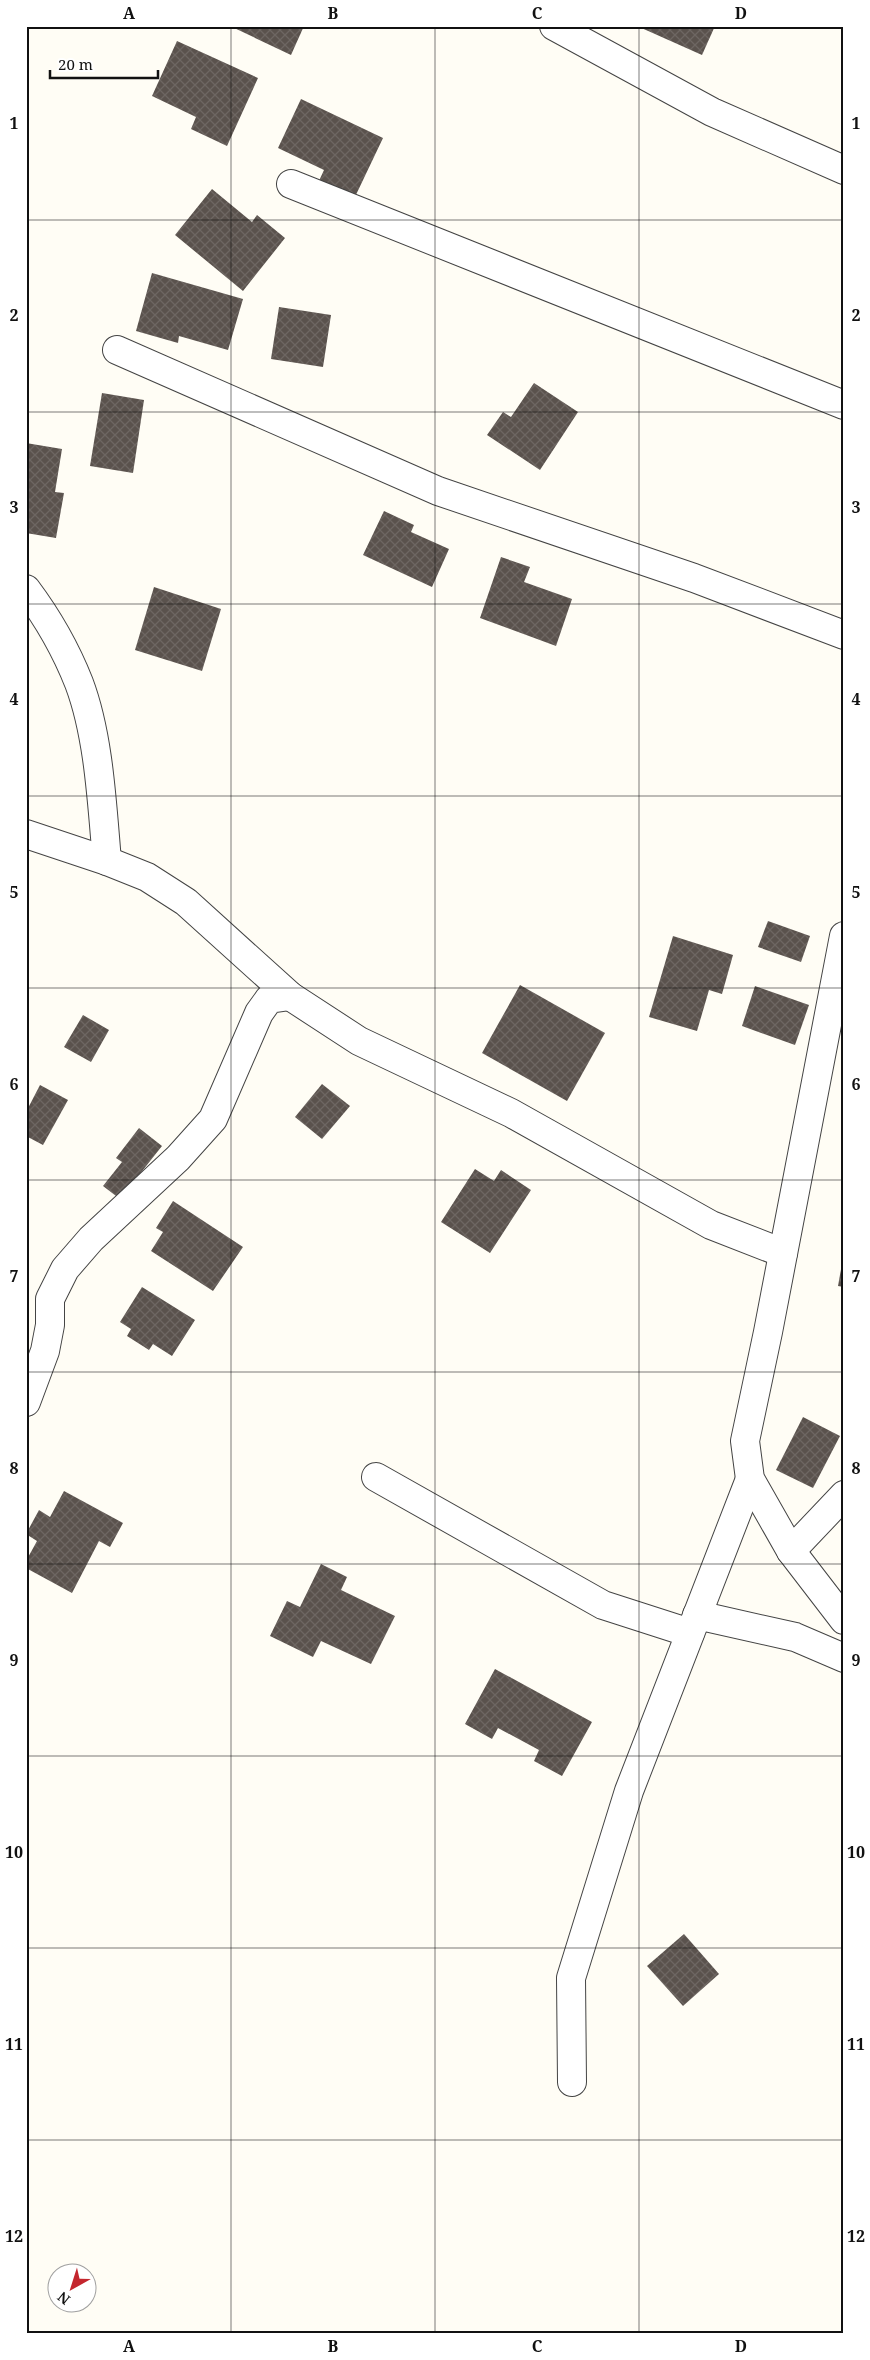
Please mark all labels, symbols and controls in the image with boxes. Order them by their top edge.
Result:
text: A [123,2,136,24]
text: B [328,2,339,24]
text: C [532,2,543,24]
text: D [735,2,747,24]
scale bar [50,48,158,80]
text: 20 m [58,54,93,74]
text: 1 [9,112,19,134]
text: 1 [851,112,861,134]
text: 2 [9,304,19,326]
text: 2 [851,304,861,326]
text: 3 [9,496,19,518]
text: 3 [851,496,861,518]
text: 4 [9,688,19,710]
text: 4 [851,688,861,710]
text: 5 [9,881,19,903]
text: 5 [851,881,861,903]
text: 6 [9,1073,19,1095]
text: 6 [851,1073,861,1095]
text: 7 [9,1265,19,1287]
text: 7 [851,1265,861,1287]
text: 8 [9,1457,19,1479]
text: 8 [851,1457,861,1479]
text: 9 [9,1649,19,1671]
text: 9 [851,1649,861,1671]
text: 10 [5,1841,23,1863]
text: 10 [847,1841,865,1863]
text: 11 [5,2033,23,2055]
text: 11 [847,2033,865,2055]
text: 12 [5,2225,23,2247]
text: 12 [847,2225,865,2247]
north arrow [48,2262,98,2312]
text: N [53,2288,74,2309]
text: A [123,2335,136,2357]
text: B [328,2335,339,2357]
text: C [532,2335,543,2357]
text: D [735,2335,747,2357]

